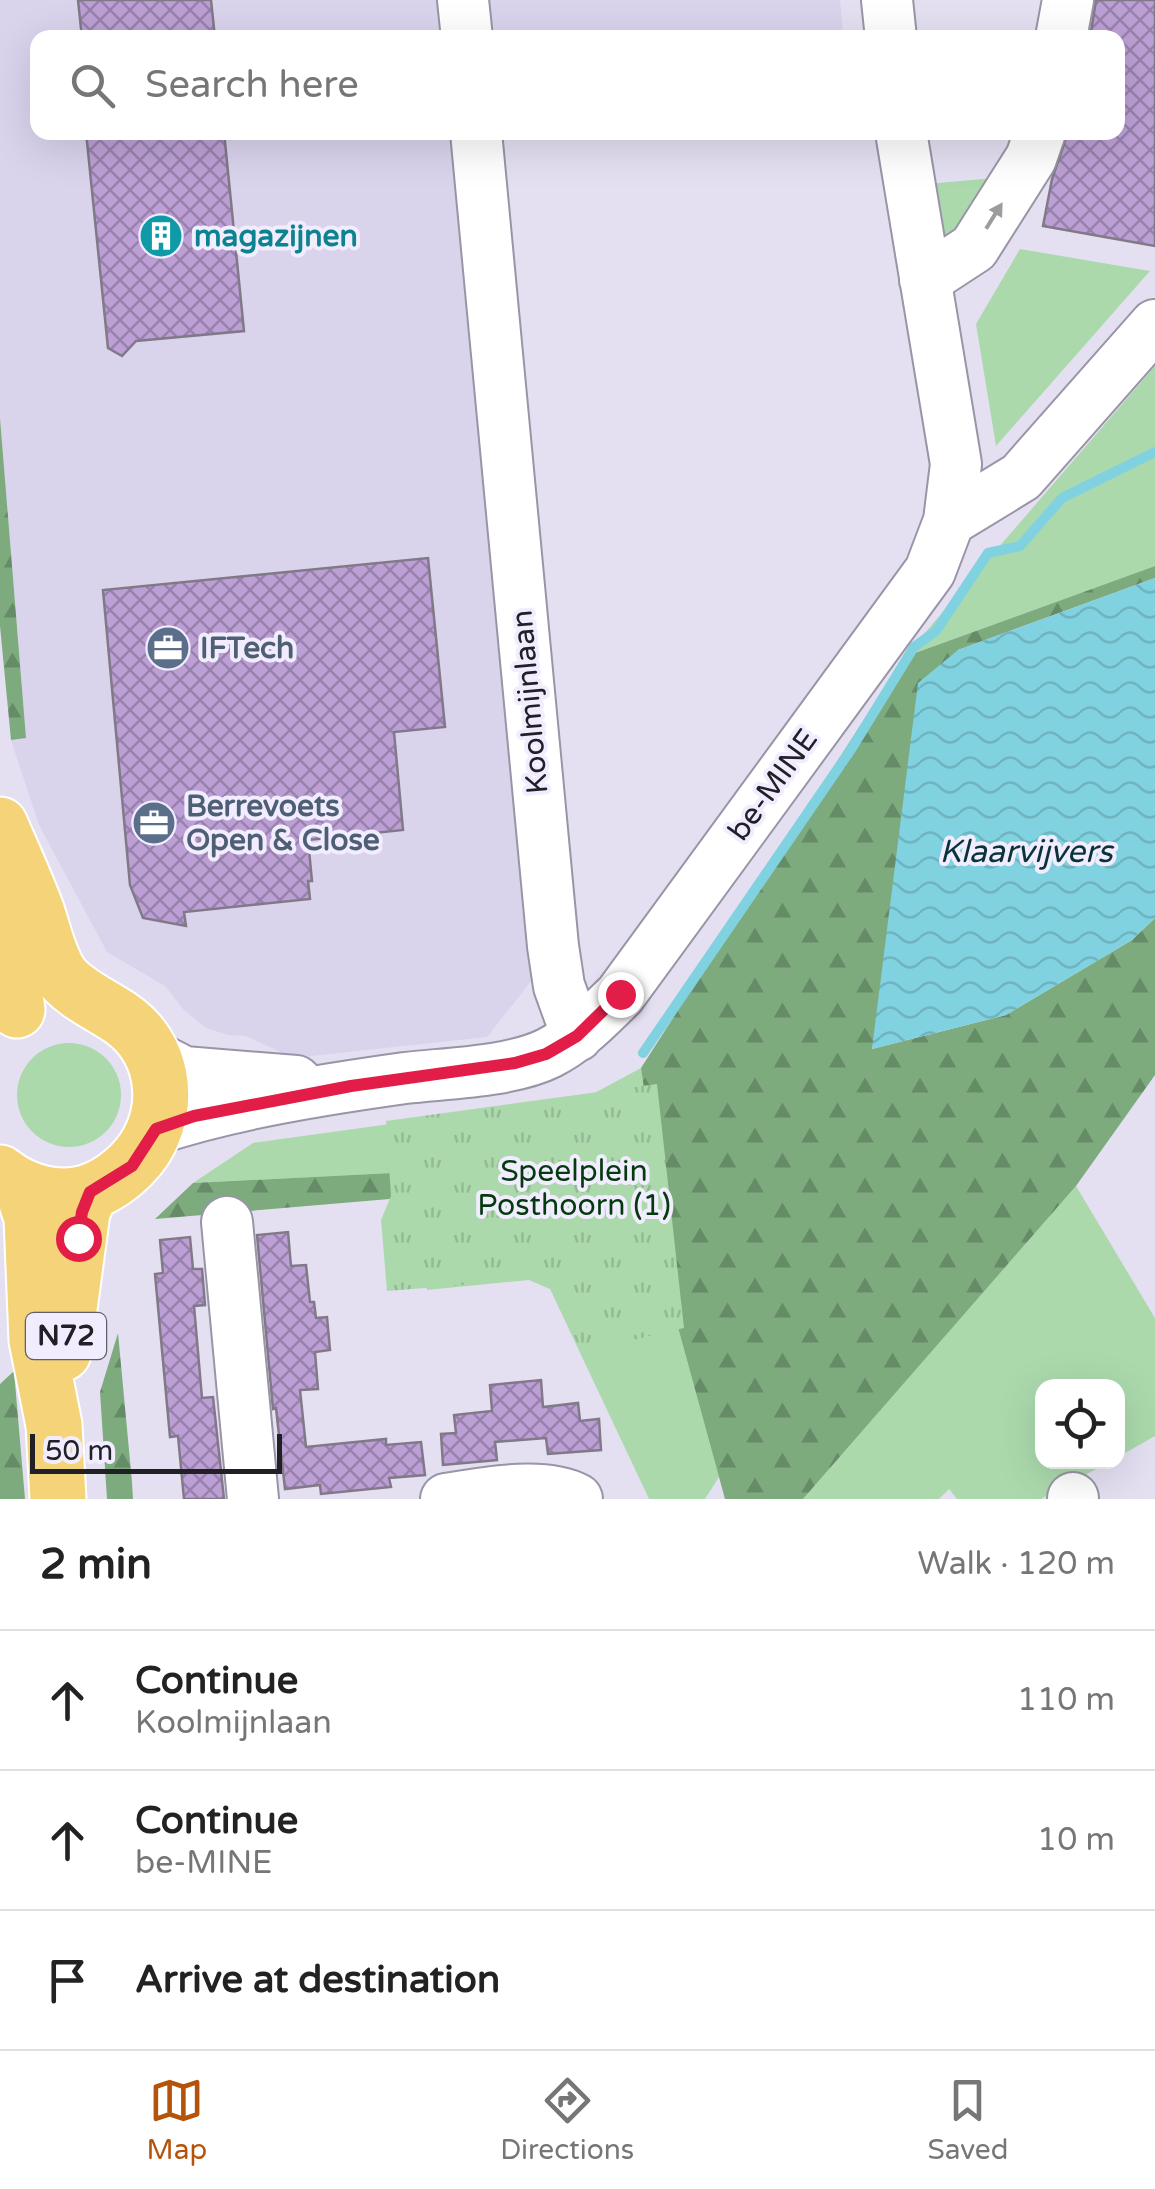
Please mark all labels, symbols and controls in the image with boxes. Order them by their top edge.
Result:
search box [30,30,1125,140]
icon: search [65,58,120,113]
text: Search here [145,62,359,108]
one-way arrow [985,202,1002,230]
building icon: magazijnen [138,213,184,259]
place label: magazijnen [194,218,358,255]
street label: Koolmijnlaan [504,609,556,795]
office icon: IFTech [145,625,191,671]
place label: IFTech [200,630,294,667]
street label: be-MINE [720,722,826,848]
place label: Berrevoets Open & Close [186,788,380,859]
office icon: Berrevoets Open & Close [131,800,177,846]
water label: Klaarvijvers [939,833,1115,871]
route end [598,972,644,1018]
park label: Speelplein Posthoorn (1) [477,1153,671,1224]
route start [56,1216,102,1262]
road number: N72 [26,1313,106,1359]
map controls [1035,1379,1125,1469]
button: locate [1035,1379,1125,1469]
scale bar [30,1429,282,1474]
text: 50 m [45,1434,113,1468]
text: 2 min [40,1539,152,1590]
text: Walk · 120 m [918,1545,1115,1583]
text: Continue [135,1658,298,1704]
icon: ahead [40,1673,95,1728]
text: 110 m [1017,1681,1115,1719]
text: Koolmijnlaan [135,1704,332,1742]
text: Continue [135,1798,298,1844]
icon: ahead [40,1813,95,1868]
text: 10 m [1037,1821,1115,1859]
text: be-MINE [135,1844,273,1882]
icon: arrive [40,1953,95,2008]
text: Arrive at destination [135,1957,500,2003]
tab: Map [147,2073,207,2167]
tab: Directions [500,2073,634,2167]
tab: Saved [927,2073,1008,2167]

